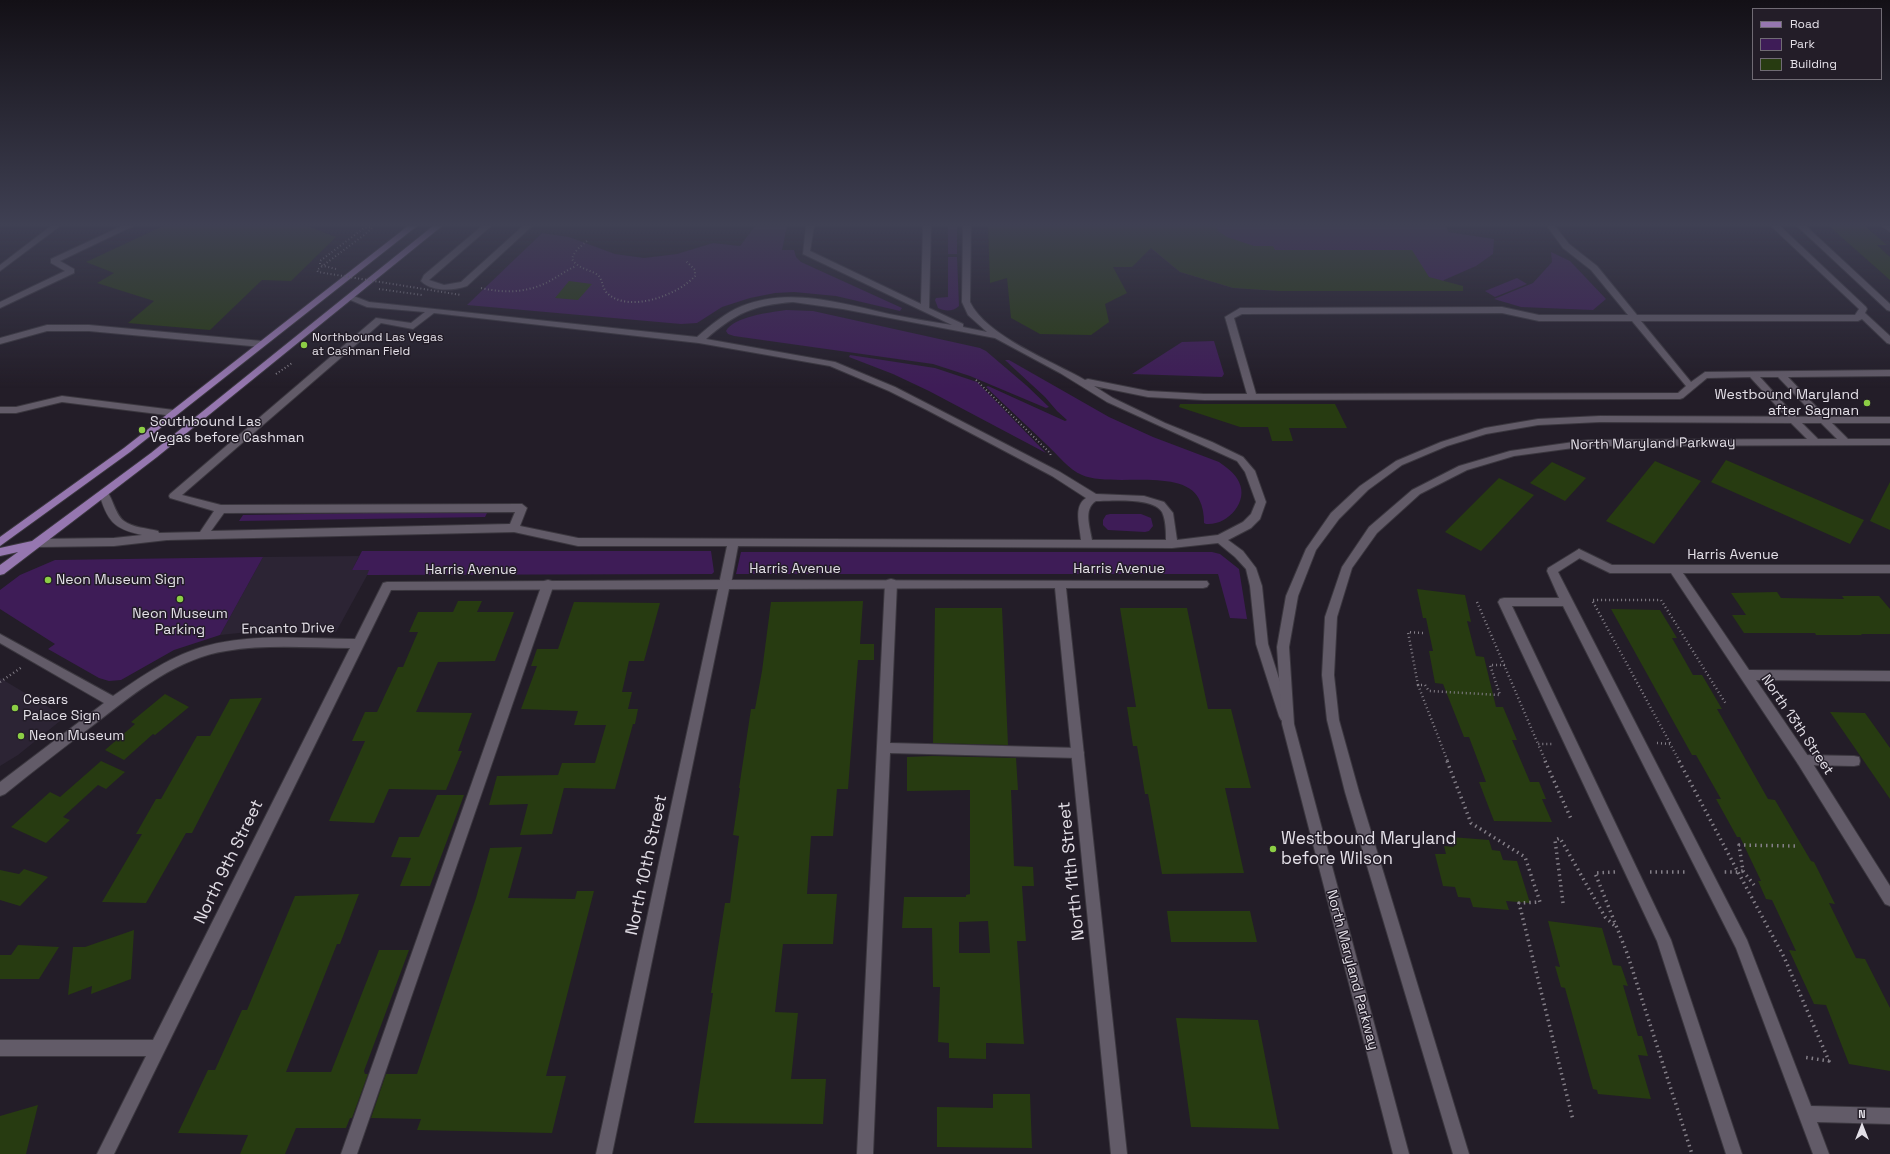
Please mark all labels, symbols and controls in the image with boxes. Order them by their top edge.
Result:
legend [1752,8,1882,80]
text: Road [1790,16,1819,32]
text: Park [1790,36,1815,52]
text: Building [1790,56,1837,72]
place label: Northbound Las Vegas at Cashman Field [312,331,443,359]
marker: Northbound Las Vegas at Cashman Field [299,340,309,350]
place label: Westbound Maryland after Sagman [1714,387,1859,420]
marker: Westbound Maryland after Sagman [1862,398,1872,408]
place label: Southbound Las Vegas before Cashman [150,414,304,446]
marker: Southbound Las Vegas before Cashman [137,425,147,435]
street label: North Maryland Parkway [1570,434,1736,454]
street label: Harris Avenue [1687,547,1779,563]
street label: Harris Avenue [749,561,841,577]
street label: Harris Avenue [1073,561,1165,577]
street label: Harris Avenue [425,562,517,578]
place label: Neon Museum Sign [56,572,185,588]
marker: Neon Museum Sign [43,575,53,585]
marker: Neon Museum Parking [175,594,185,604]
place label: Neon Museum Parking [132,606,228,638]
street label: Encanto Drive [241,620,335,638]
street label: North 13th Street [1757,672,1837,778]
place label: Cesars Palace Sign [23,692,100,724]
marker: Cesars Palace Sign [10,703,20,713]
place label: Neon Museum [29,728,124,744]
marker: Neon Museum [16,731,26,741]
street label: North 10th Street [622,793,672,937]
street label: North 9th Street [190,797,268,927]
street label: North 11th Street [1055,801,1089,941]
place label: Westbound Maryland before Wilson [1281,829,1456,869]
marker: Westbound Maryland before Wilson [1268,844,1278,854]
street label: North Maryland Parkway [1323,888,1381,1052]
north arrow [1842,1106,1882,1146]
text: N [1858,1107,1866,1121]

